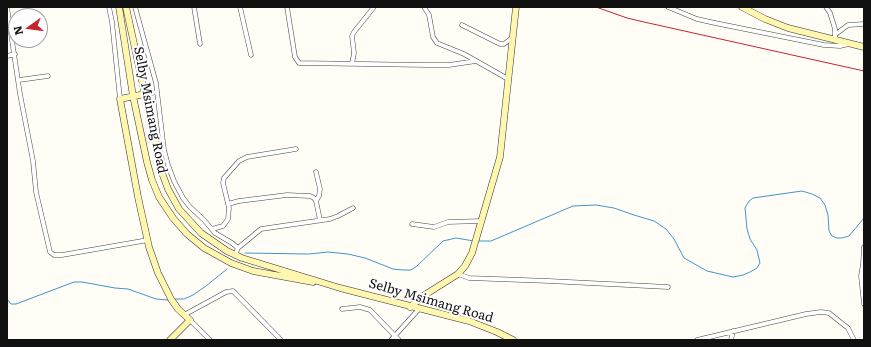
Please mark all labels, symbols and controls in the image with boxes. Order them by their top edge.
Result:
north arrow [8,8,48,48]
text: N [8,24,26,37]
street label: Selby Msimang Road [130,45,170,175]
street label: Selby Msimang Road [367,276,495,326]

